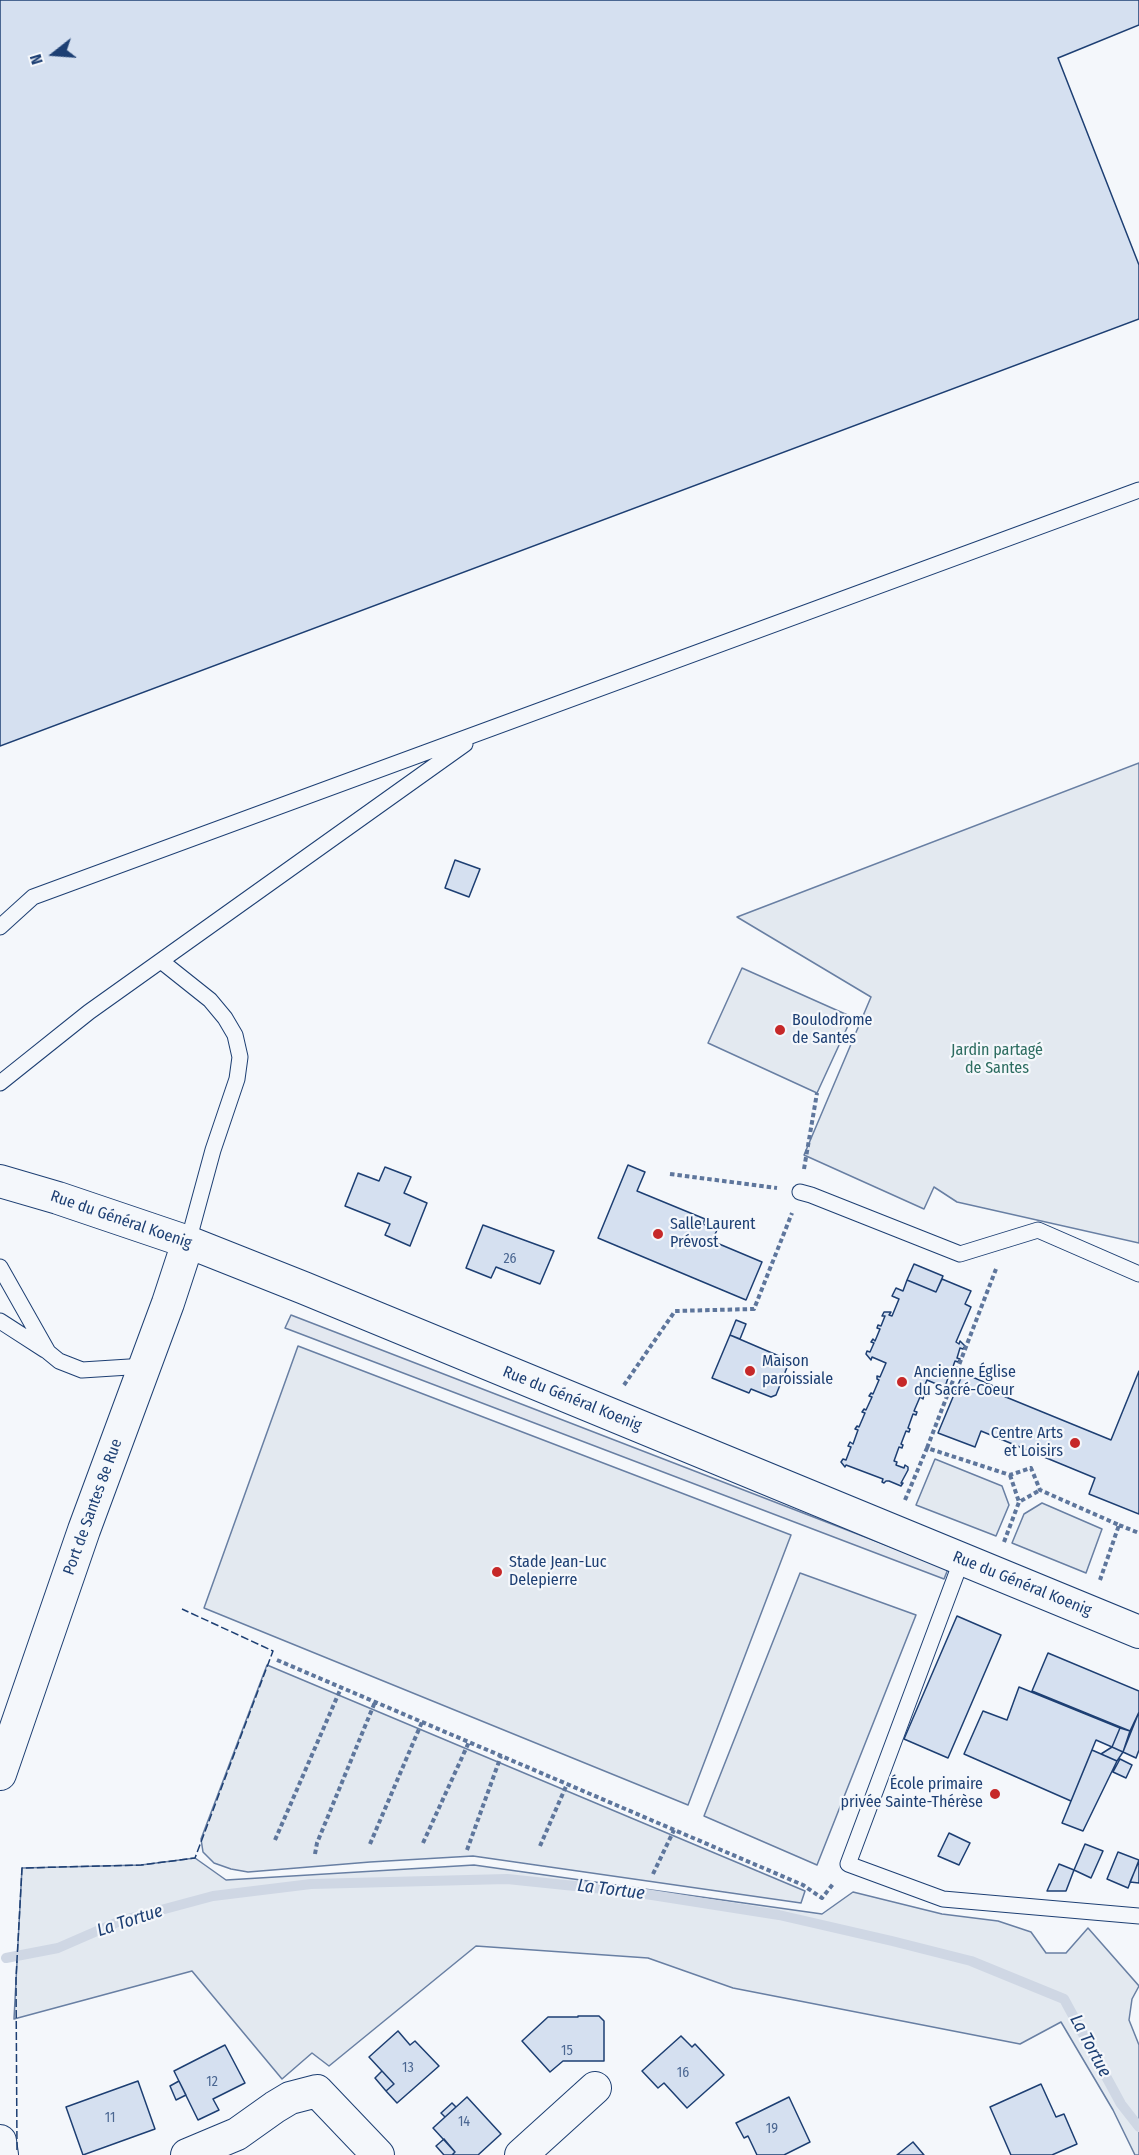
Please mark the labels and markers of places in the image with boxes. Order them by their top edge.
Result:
place label: Boulodrome de Santes [792,1011,872,1049]
marker: Boulodrome de Santes [773,1023,787,1037]
place label: Salle Laurent Prévost [670,1215,756,1253]
marker: Salle Laurent Prévost [651,1227,665,1241]
place label: Maison paroissiale [762,1352,833,1390]
place label: Ancienne Église du Sacré-Coeur [914,1363,1016,1401]
marker: Maison paroissiale [743,1364,757,1378]
marker: Ancienne Église du Sacré-Coeur [895,1375,909,1389]
place label: Centre Arts et Loisirs [991,1424,1063,1462]
marker: Centre Arts et Loisirs [1068,1436,1082,1450]
place label: Stade Jean-Luc Delepierre [509,1553,607,1591]
marker: Stade Jean-Luc Delepierre [490,1565,504,1579]
place label: École primaire privée Sainte-Thérèse [840,1775,983,1813]
marker: École primaire privée Sainte-Thérèse [988,1787,1002,1801]

